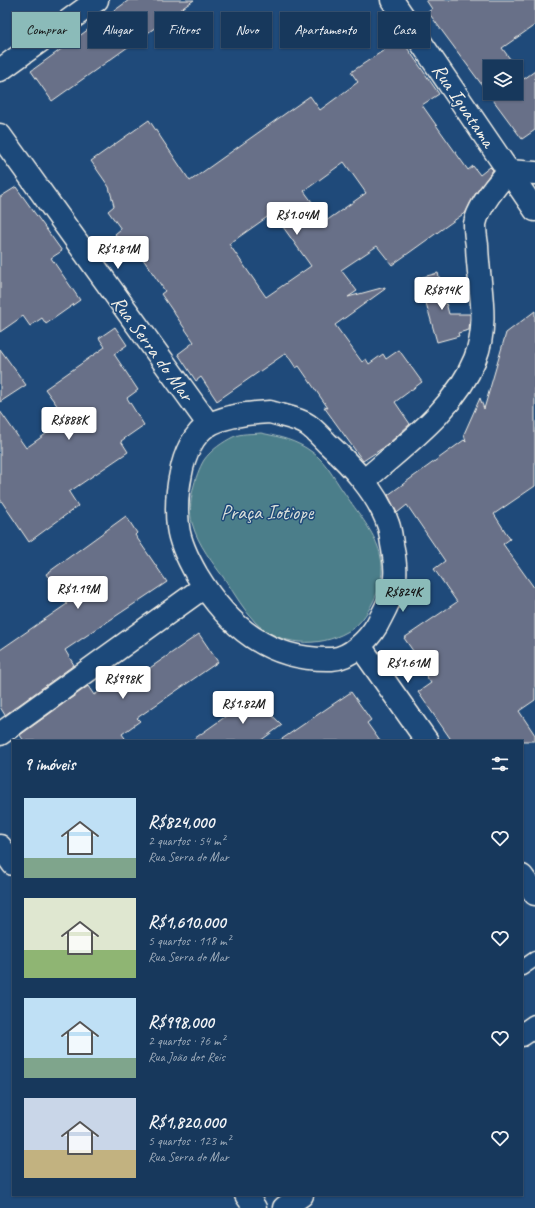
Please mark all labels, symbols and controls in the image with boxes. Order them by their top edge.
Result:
chip: Comprar [12,12,80,48]
chip: Alugar [88,12,147,48]
chip: Filtros [155,12,213,48]
chip: Novo [221,12,272,48]
chip: Apartamento [280,12,370,48]
chip: Casa [378,12,430,48]
street label: Rua Iguatama [427,59,502,153]
map controls [483,60,523,100]
button: layers [483,60,523,100]
pin: R$1.04M [260,202,334,236]
text: R$1.04M [276,207,318,223]
pin: R$1.81M [81,236,155,270]
text: R$1.81M [97,241,139,257]
pin: R$814K [409,277,475,311]
text: R$814K [423,282,461,298]
street label: Rua Serra do Mar [106,291,200,407]
pin: R$888K [36,407,102,441]
text: R$888K [50,412,88,428]
park label: Praça Iotiope [221,500,315,525]
pin: R$1.19M [41,576,115,610]
pin: R$824K [370,579,436,613]
text: R$1.19M [57,581,99,597]
text: R$824K [384,584,422,600]
pin: R$1.61M [371,650,445,684]
text: R$1.61M [387,655,429,671]
pin: R$998K [90,666,156,700]
text: R$998K [105,671,141,687]
pin: R$1.82M [206,691,280,725]
text: R$1.82M [222,696,264,712]
icon: filters [489,753,511,775]
text: 9 imóveis [24,754,75,775]
text: R$824,000 [148,812,214,833]
icon: home [56,814,104,862]
icon: heart [489,827,511,849]
text: 2 quartos · 54 m² [148,833,225,849]
text: Rua Serra do Mar [148,849,229,865]
text: R$1,610,000 [148,912,226,933]
icon: home [56,914,104,962]
icon: heart [489,927,511,949]
text: 5 quartos · 118 m² [148,933,231,949]
text: Rua Serra do Mar [148,949,229,965]
text: R$998,000 [148,1012,214,1033]
icon: home [56,1014,104,1062]
icon: heart [489,1027,511,1049]
text: 2 quartos · 76 m² [148,1033,225,1049]
text: Rua João dos Reis [148,1049,225,1065]
text: R$1,820,000 [148,1112,225,1133]
icon: home [56,1114,104,1162]
icon: heart [489,1127,511,1149]
text: 5 quartos · 123 m² [148,1133,231,1149]
text: Rua Serra do Mar [148,1149,229,1165]

